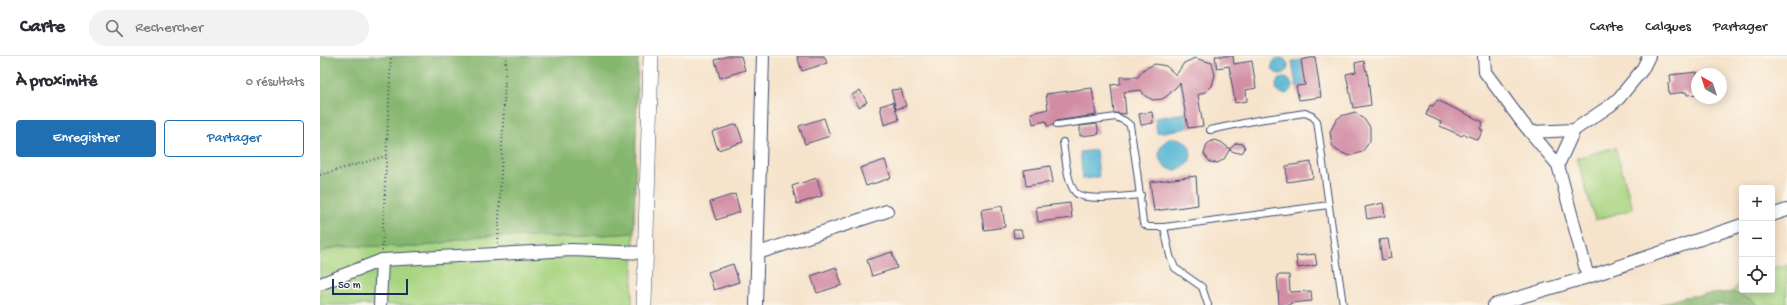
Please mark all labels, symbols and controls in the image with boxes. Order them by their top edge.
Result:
search box [89,10,369,46]
text: Carte [20,16,65,39]
icon: search [103,17,125,39]
text: Rechercher [135,19,203,37]
text: Carte [1590,19,1623,36]
text: Calques [1645,19,1691,36]
text: Partager [1713,19,1767,36]
north arrow [1691,68,1727,104]
text: À proximité [16,72,97,92]
text: 0 résultats [246,75,304,90]
button: Enregistrer [16,120,156,157]
button: Partager [164,120,304,157]
map controls [1739,185,1775,293]
button: + [1739,185,1775,221]
button: − [1739,221,1775,257]
button: locate [1739,257,1775,293]
scale bar [332,277,408,296]
text: 50 m [338,280,360,292]

